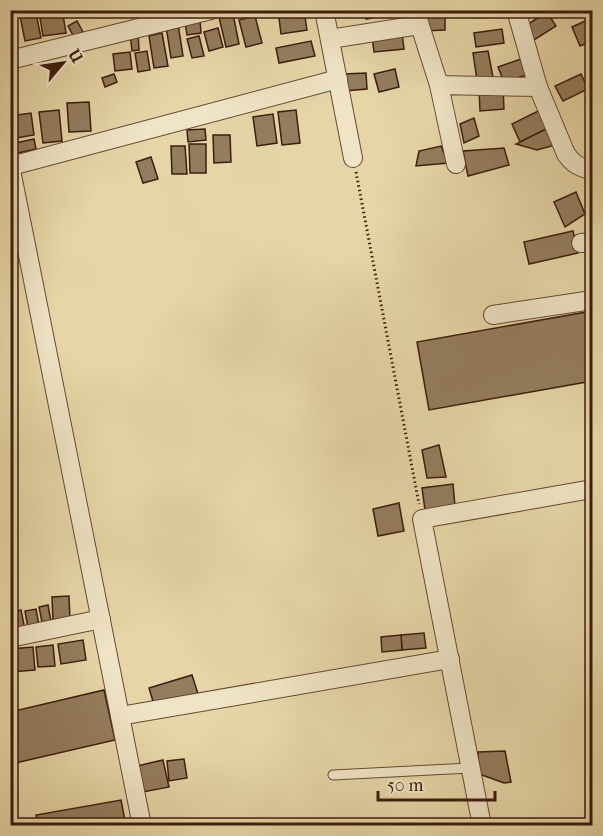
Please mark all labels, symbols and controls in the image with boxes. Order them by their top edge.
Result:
north arrow [33,33,93,93]
text: U [64,45,87,67]
scale bar [378,764,495,802]
text: 50 m [387,775,424,796]

